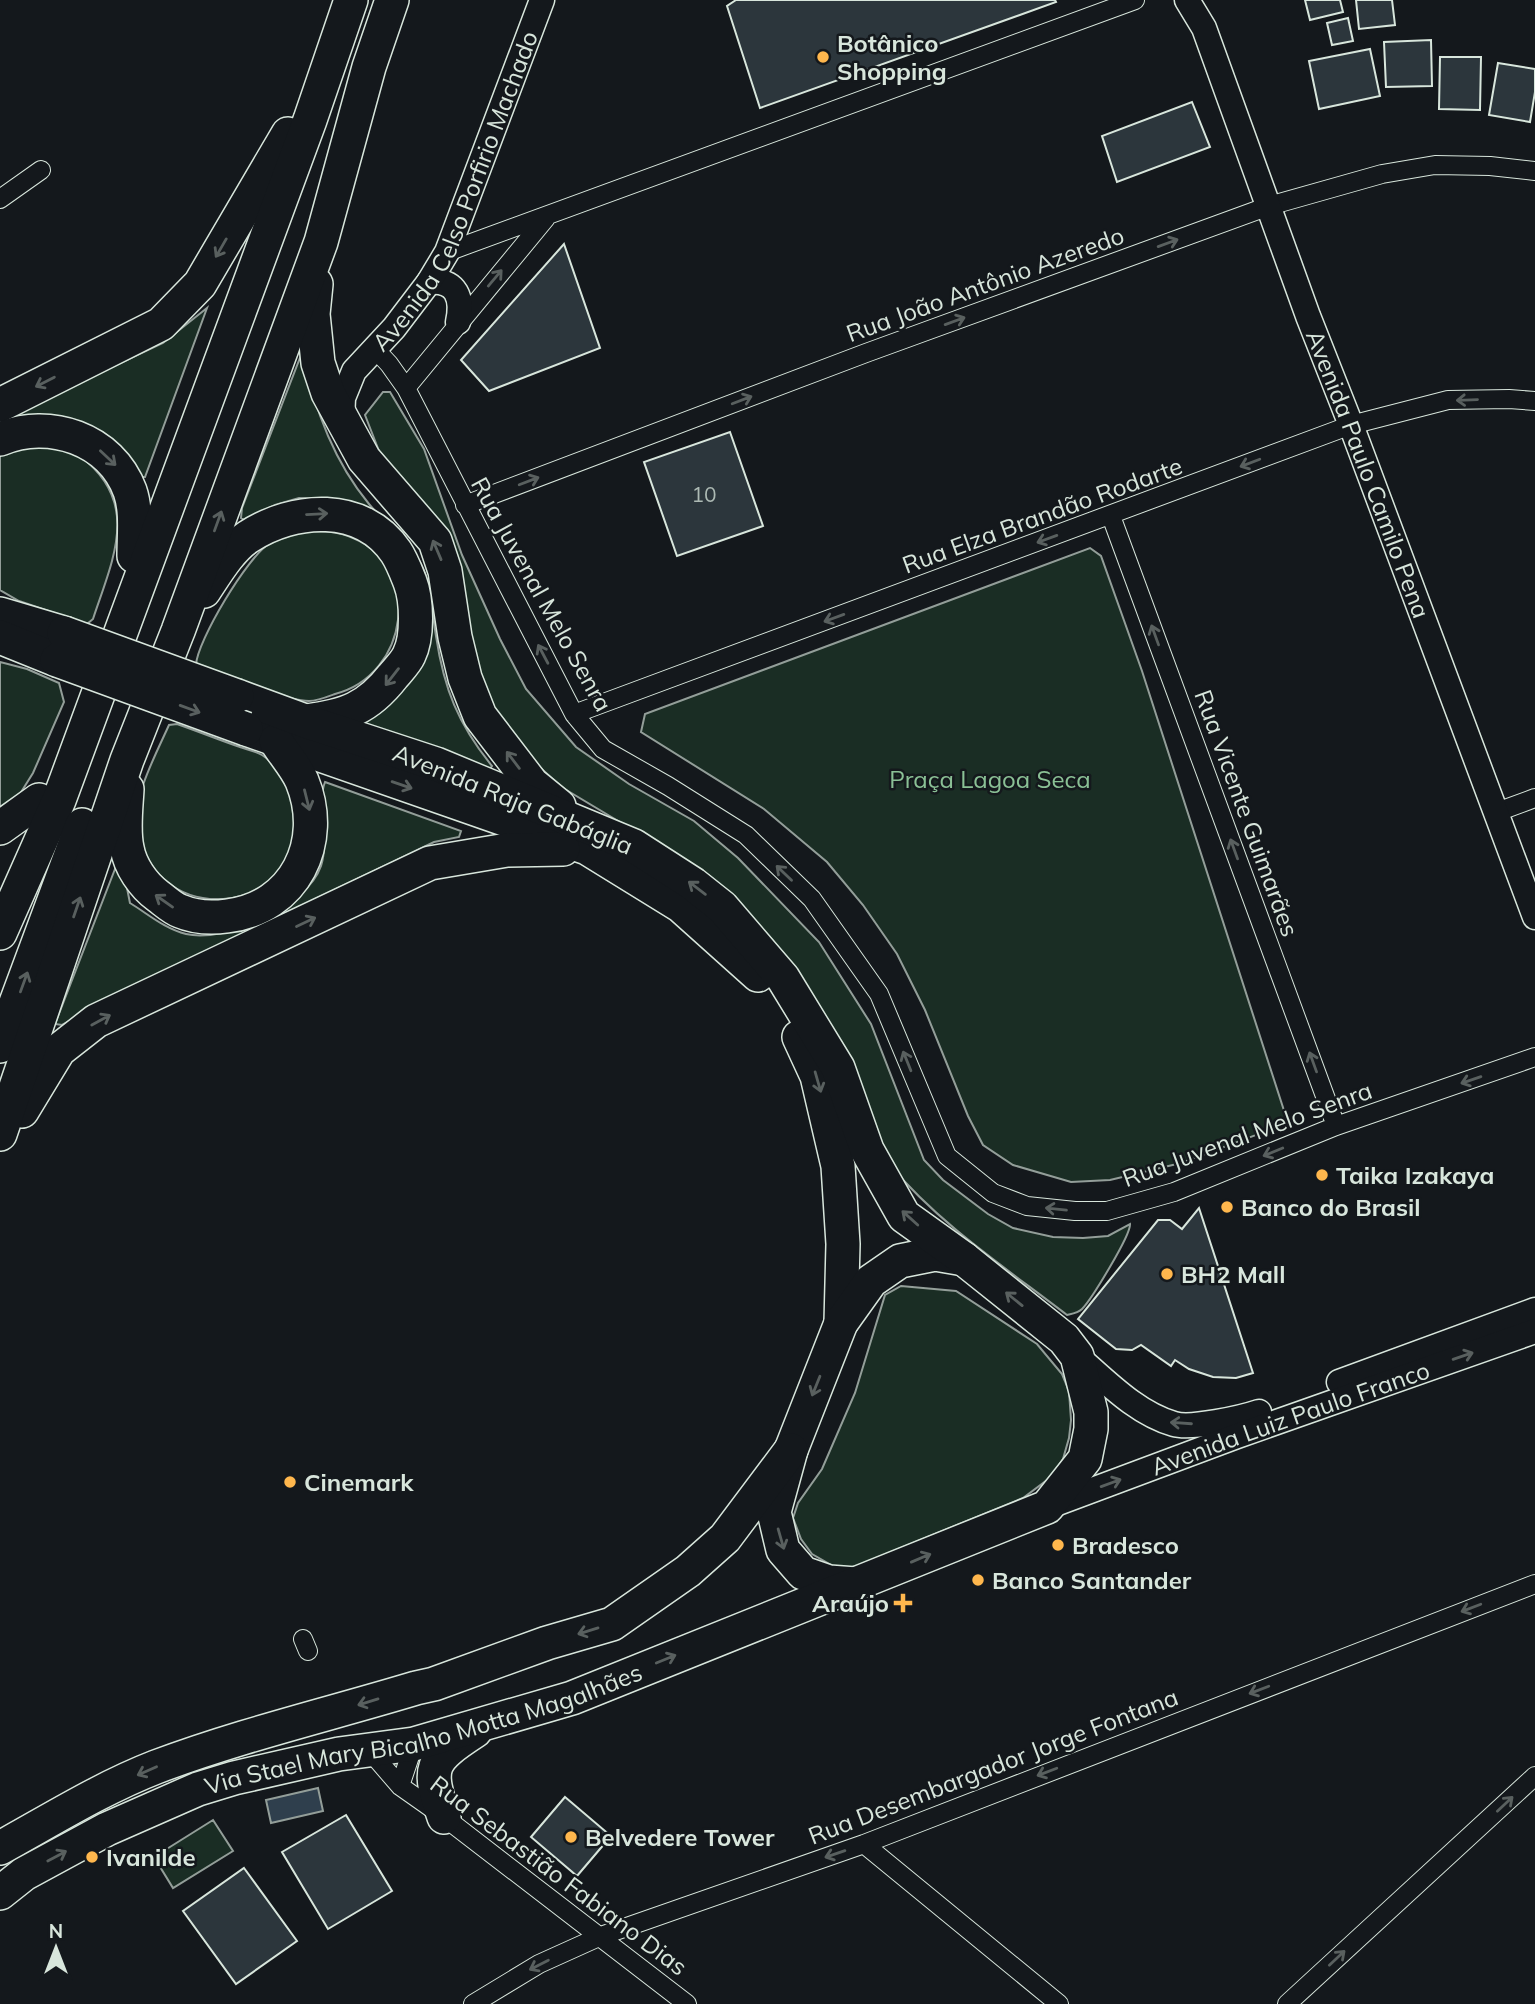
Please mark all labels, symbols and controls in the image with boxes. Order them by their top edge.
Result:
street label: Avenida Celso Porfirio Machado [365,27,544,357]
place label: Botânico Shopping [837,28,947,86]
marker: Botânico Shopping [815,49,831,65]
street label: Rua João Antônio Azeredo [842,220,1128,348]
one-way arrow [1157,235,1179,248]
one-way arrow [214,238,228,258]
one-way arrow [487,270,503,288]
one-way arrow [943,313,965,326]
street label: Avenida Paulo Camilo Pena [1300,325,1437,622]
one-way arrow [35,376,56,390]
one-way arrow [730,393,752,406]
one-way arrow [1456,393,1479,406]
one-way arrow [99,450,116,467]
street label: Rua Elza Brandão Rodarte [898,450,1186,580]
one-way arrow [1239,458,1261,471]
street label: Rua Juvenal Melo Senra [465,472,619,716]
one-way arrow [517,474,539,486]
house number: 10 [691,481,717,507]
one-way arrow [305,508,328,521]
one-way arrow [213,510,226,532]
one-way arrow [1037,534,1059,547]
one-way arrow [430,540,443,561]
one-way arrow [823,613,845,626]
one-way arrow [1148,625,1161,647]
one-way arrow [535,644,549,665]
one-way arrow [385,667,400,685]
street label: Rua Vicente Guimarães [1188,685,1306,941]
one-way arrow [178,704,200,716]
street label: Avenida Raja Gabáglia [389,737,637,861]
one-way arrow [506,751,521,770]
park label: Praça Lagoa Seca [889,764,1091,794]
one-way arrow [391,780,413,792]
one-way arrow [301,789,314,811]
one-way arrow [1227,838,1239,860]
one-way arrow [776,864,793,881]
one-way arrow [688,880,707,895]
one-way arrow [155,894,174,908]
one-way arrow [71,896,84,918]
one-way arrow [295,915,316,928]
one-way arrow [18,972,31,994]
one-way arrow [90,1013,110,1027]
one-way arrow [900,1051,913,1073]
one-way arrow [1306,1052,1318,1074]
one-way arrow [812,1071,825,1093]
street label: Rua Juvenal Melo Senra [1118,1075,1376,1193]
one-way arrow [1460,1075,1482,1087]
one-way arrow [1263,1146,1284,1159]
place label: Taika Izakaya [1336,1160,1494,1190]
marker: Taika Izakaya [1314,1167,1330,1183]
place label: Banco do Brasil [1241,1192,1421,1222]
marker: Banco do Brasil [1219,1199,1235,1215]
one-way arrow [1045,1203,1068,1216]
one-way arrow [901,1210,919,1226]
place label: BH2 Mall [1181,1259,1285,1289]
marker: BH2 Mall [1159,1266,1175,1282]
one-way arrow [1005,1292,1024,1307]
one-way arrow [1452,1349,1474,1362]
street label: Avenida Luiz Paulo Franco [1147,1354,1433,1482]
one-way arrow [809,1375,822,1397]
one-way arrow [1170,1416,1193,1429]
place label: Cinemark [304,1467,414,1497]
marker: Cinemark [282,1474,298,1490]
one-way arrow [1099,1476,1121,1488]
one-way arrow [775,1527,788,1550]
place label: Bradesco [1072,1530,1179,1560]
marker: Bradesco [1050,1537,1066,1553]
one-way arrow [910,1550,931,1563]
place label: Banco Santander [992,1565,1192,1595]
marker: Banco Santander [970,1572,986,1588]
place label: Araújo [812,1588,889,1618]
marker: Araújo [895,1595,911,1611]
one-way arrow [1461,1602,1483,1615]
one-way arrow [578,1625,600,1638]
one-way arrow [655,1652,677,1665]
street label: Via Stael Mary Bicalho Motta Magalhães [201,1657,646,1801]
street label: Rua Desembargador Jorge Fontana [804,1681,1182,1851]
one-way arrow [1248,1684,1270,1697]
one-way arrow [358,1697,380,1710]
one-way arrow [137,1765,158,1778]
one-way arrow [1036,1766,1058,1779]
street label: Rua Sebastião Fabiano Dias [425,1769,693,1981]
one-way arrow [1496,1795,1513,1812]
place label: Belvedere Tower [585,1822,775,1852]
marker: Belvedere Tower [563,1829,579,1845]
place label: Ivanilde [106,1842,196,1872]
one-way arrow [46,1849,67,1862]
marker: Ivanilde [84,1849,100,1865]
one-way arrow [824,1849,846,1861]
north arrow [21,1913,91,1983]
text: N [49,1919,63,1943]
one-way arrow [1328,1949,1345,1966]
one-way arrow [529,1958,550,1972]

